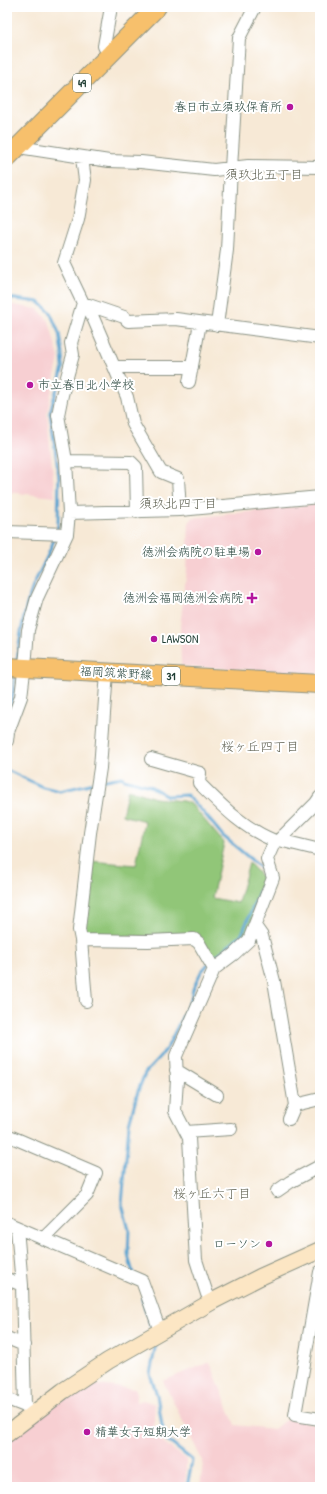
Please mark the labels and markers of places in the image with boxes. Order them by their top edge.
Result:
place label: 春日市立須玖保育所 [174,98,282,115]
marker: 春日市立須玖保育所 [285,102,295,112]
place label: 市立春日北小学校 [38,376,134,393]
marker: 市立春日北小学校 [25,380,35,390]
place label: 徳洲会病院の駐車場 [142,543,250,560]
marker: 徳洲会病院の駐車場 [253,547,263,557]
place label: 徳洲会福岡徳洲会病院 [123,589,243,606]
marker: 徳洲会福岡徳洲会病院 [246,592,258,604]
place label: LAWSON [162,630,198,647]
marker: LAWSON [149,634,159,644]
place label: ローソン [213,1235,261,1252]
marker: ローソン [264,1239,274,1249]
place label: 精華女子短期大学 [95,1423,191,1440]
marker: 精華女子短期大学 [82,1427,92,1437]

